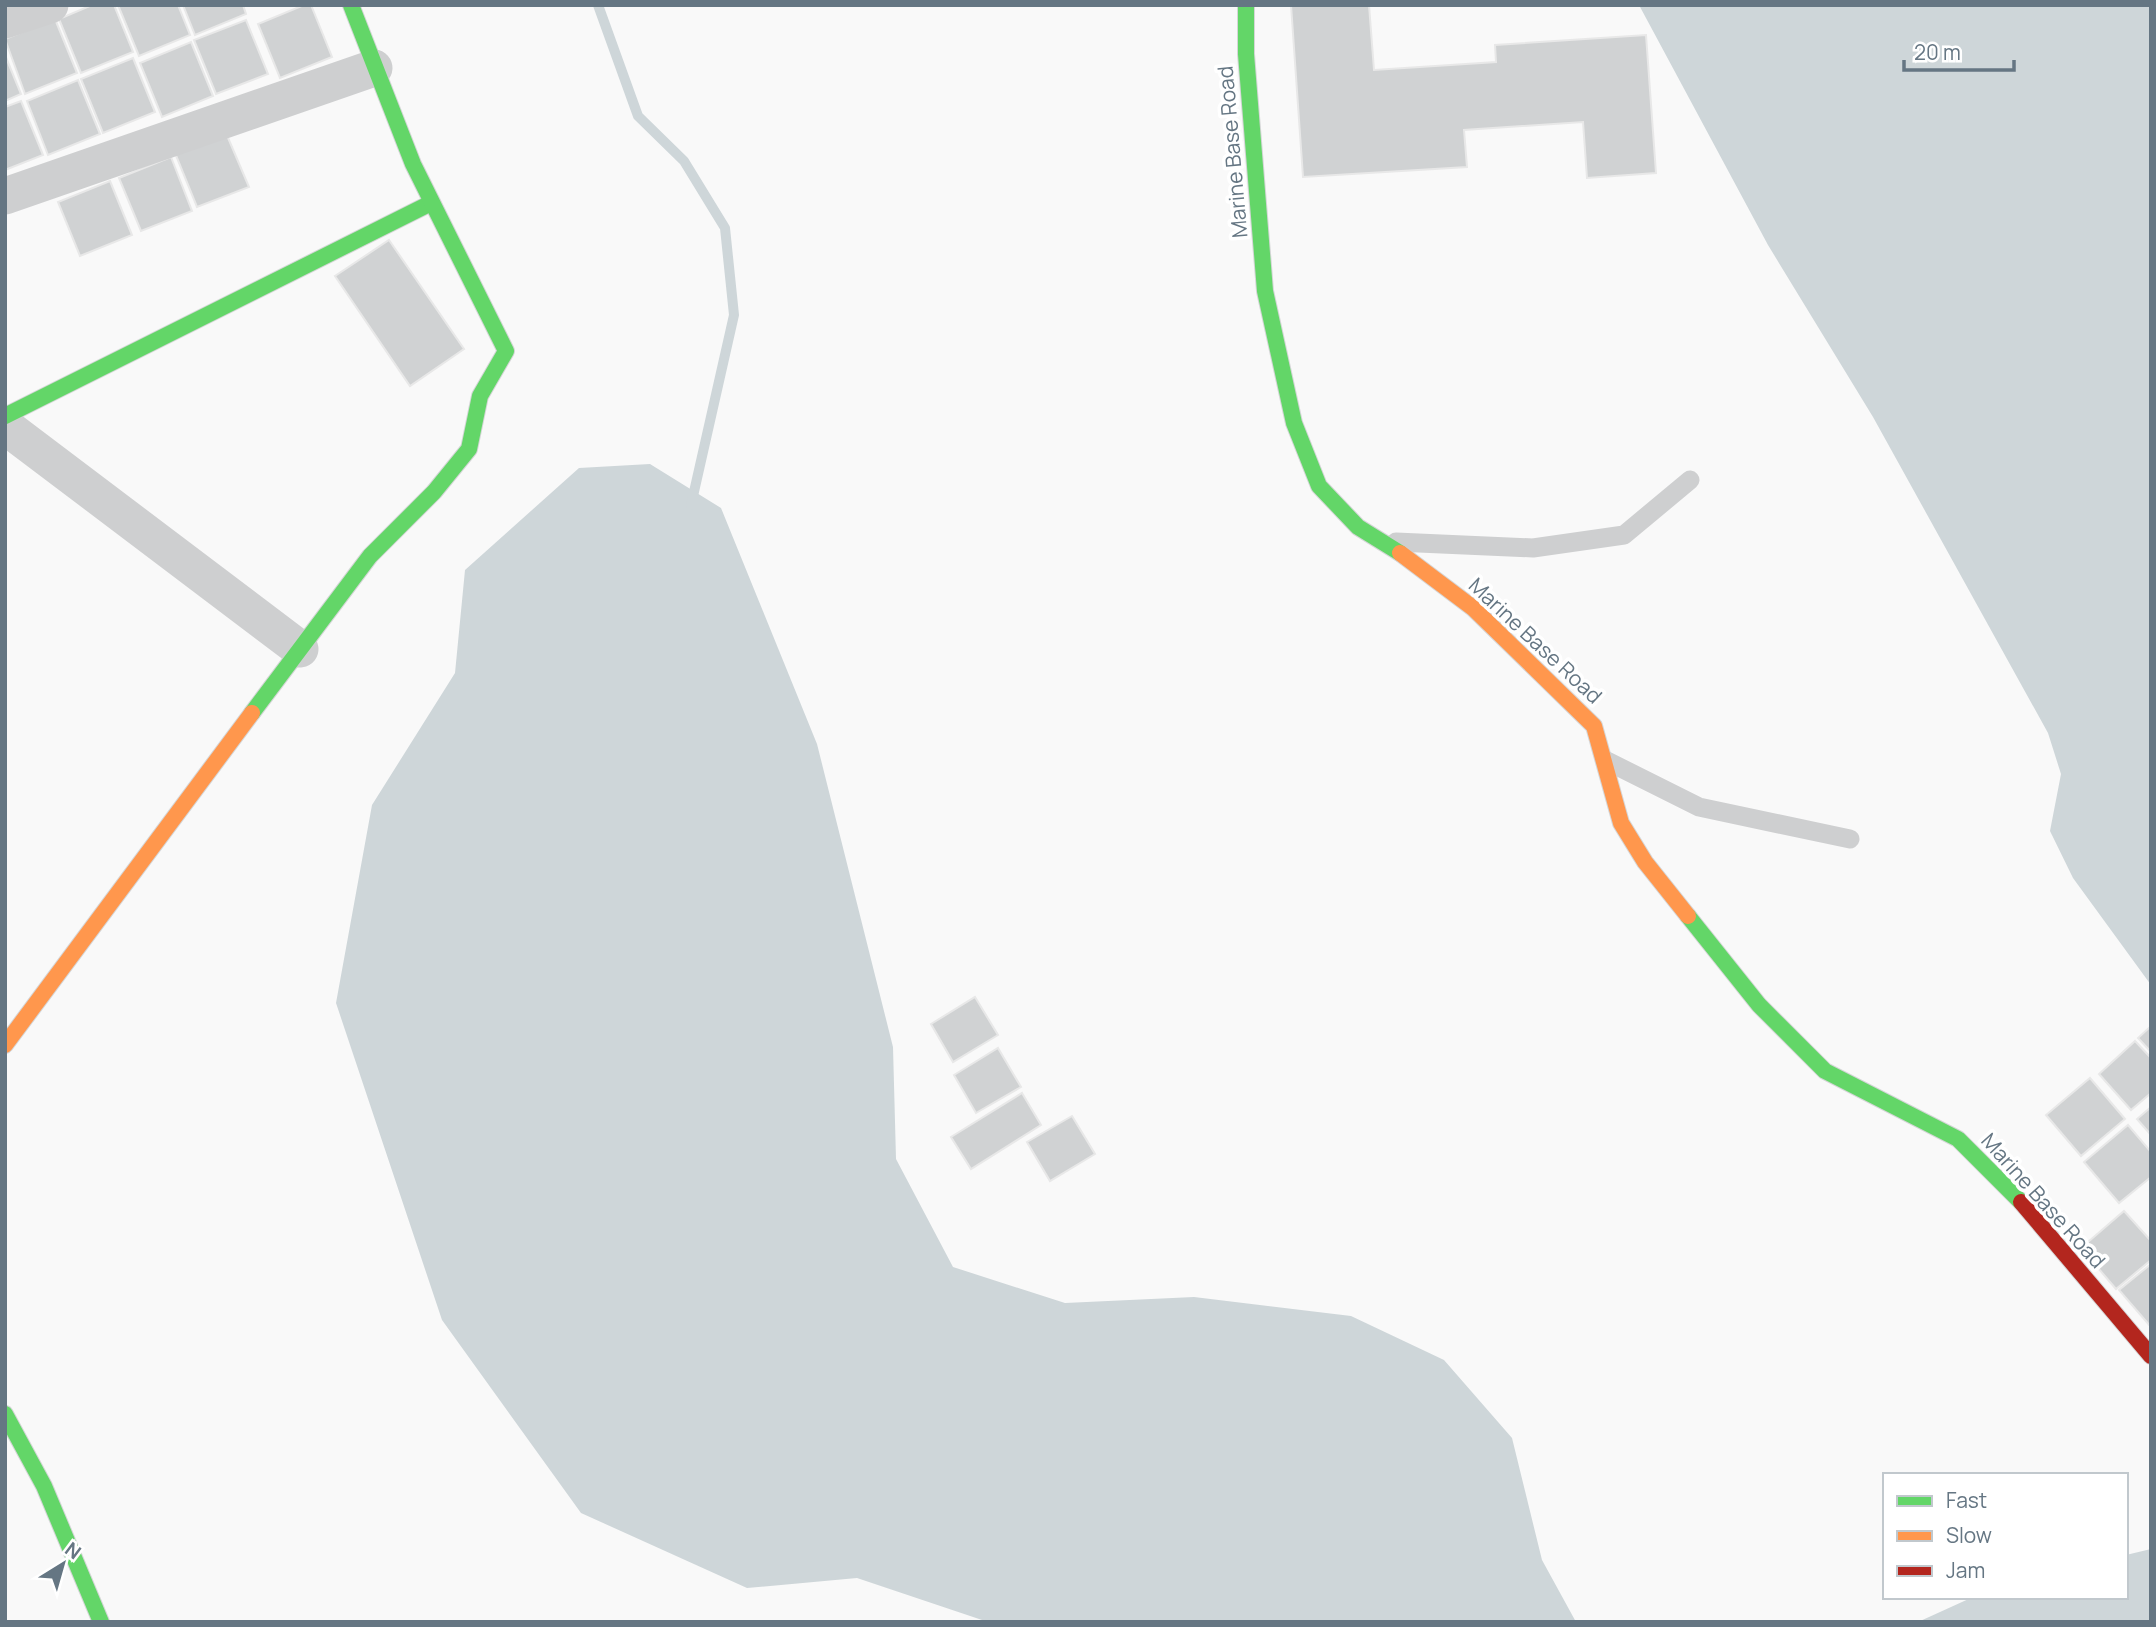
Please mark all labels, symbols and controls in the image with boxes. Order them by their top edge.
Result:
scale bar [1904,28,2014,72]
text: 20 m [1914,38,1961,66]
street label: Marine Base Road [1211,65,1253,239]
street label: Marine Base Road [1463,571,1608,709]
street label: Marine Base Road [1976,1127,2112,1274]
legend [1883,1473,2128,1599]
text: Fast [1946,1486,1987,1514]
text: Slow [1946,1521,1992,1549]
north arrow [28,1529,98,1599]
text: N [60,1536,87,1565]
text: Jam [1946,1556,1985,1584]

